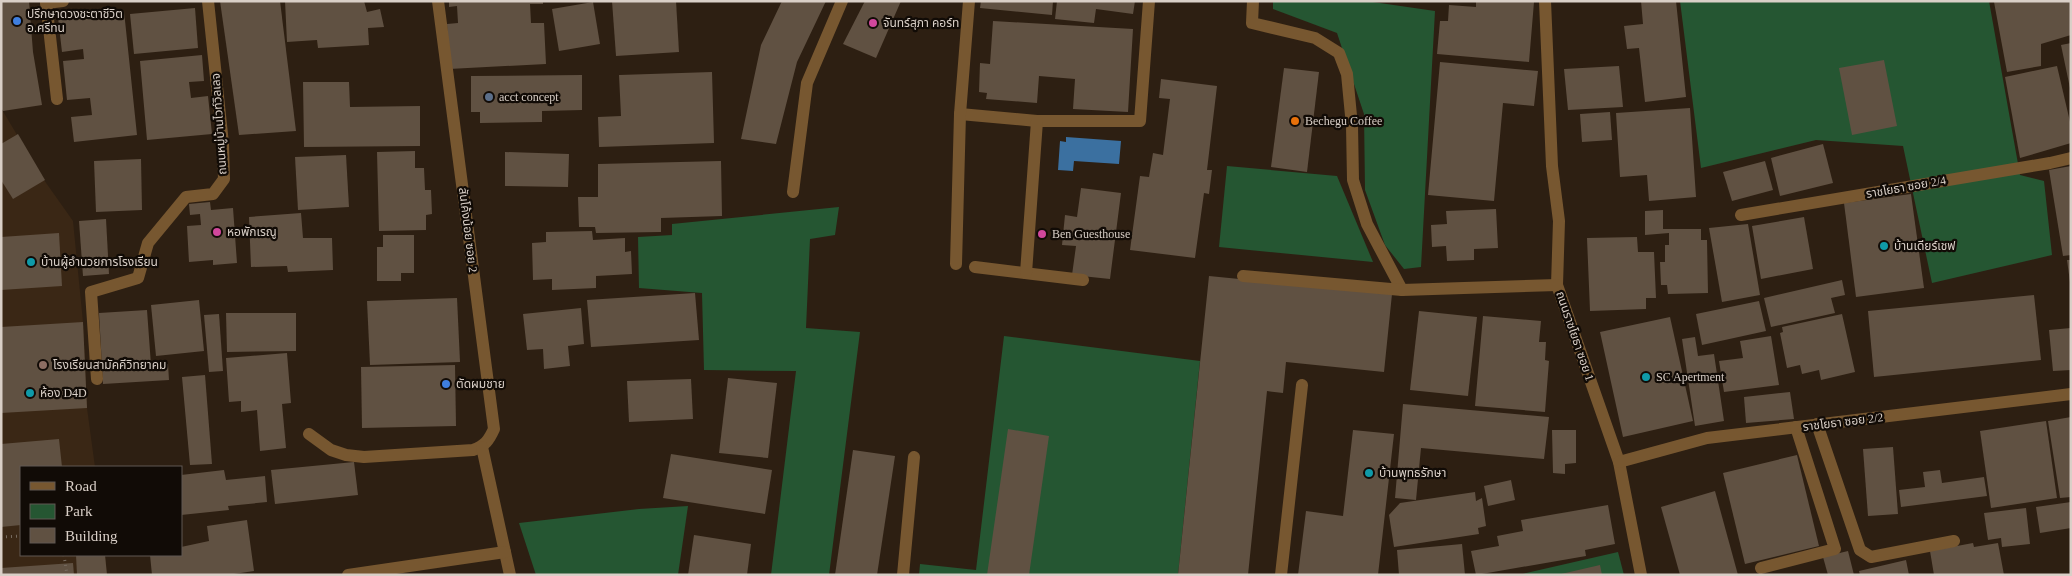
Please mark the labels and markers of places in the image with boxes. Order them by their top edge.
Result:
place label: ปรึกษาดวงชะตาชีวิต อ.ศรีทน [27,7,123,35]
marker: ปรึกษาดวงชะตาชีวิต อ.ศรีทน [11,15,23,27]
place label: จันทร์สุภา คอร์ท [883,16,959,30]
marker: จันทร์สุภา คอร์ท [867,17,879,29]
place label: acct concept [499,90,559,104]
marker: acct concept [483,91,495,103]
place label: Bechegu Coffee [1305,114,1382,128]
marker: Bechegu Coffee [1289,115,1301,127]
place label: หอพักเรณู [227,225,277,239]
marker: หอพักเรณู [211,226,223,238]
place label: Ben Guesthouse [1052,227,1130,241]
marker: Ben Guesthouse [1036,228,1048,240]
place label: บ้านเดียร์เชฟ [1894,239,1955,253]
marker: บ้านเดียร์เชฟ [1878,240,1890,252]
place label: บ้านผู้อำนวยการโรงเรียน [41,255,158,269]
marker: บ้านผู้อำนวยการโรงเรียน [25,256,37,268]
place label: โรงเรียนสามัคคีวิทยาคม [53,358,166,372]
marker: โรงเรียนสามัคคีวิทยาคม [37,359,49,371]
place label: SC Apertment [1656,370,1725,384]
marker: SC Apertment [1640,371,1652,383]
place label: ตัดผมชาย [456,377,505,391]
marker: ตัดผมชาย [440,378,452,390]
place label: ห้อง D4D [40,386,87,400]
marker: ห้อง D4D [24,387,36,399]
place label: บ้านพุทธรักษา [1379,466,1446,480]
marker: บ้านพุทธรักษา [1363,467,1375,479]

